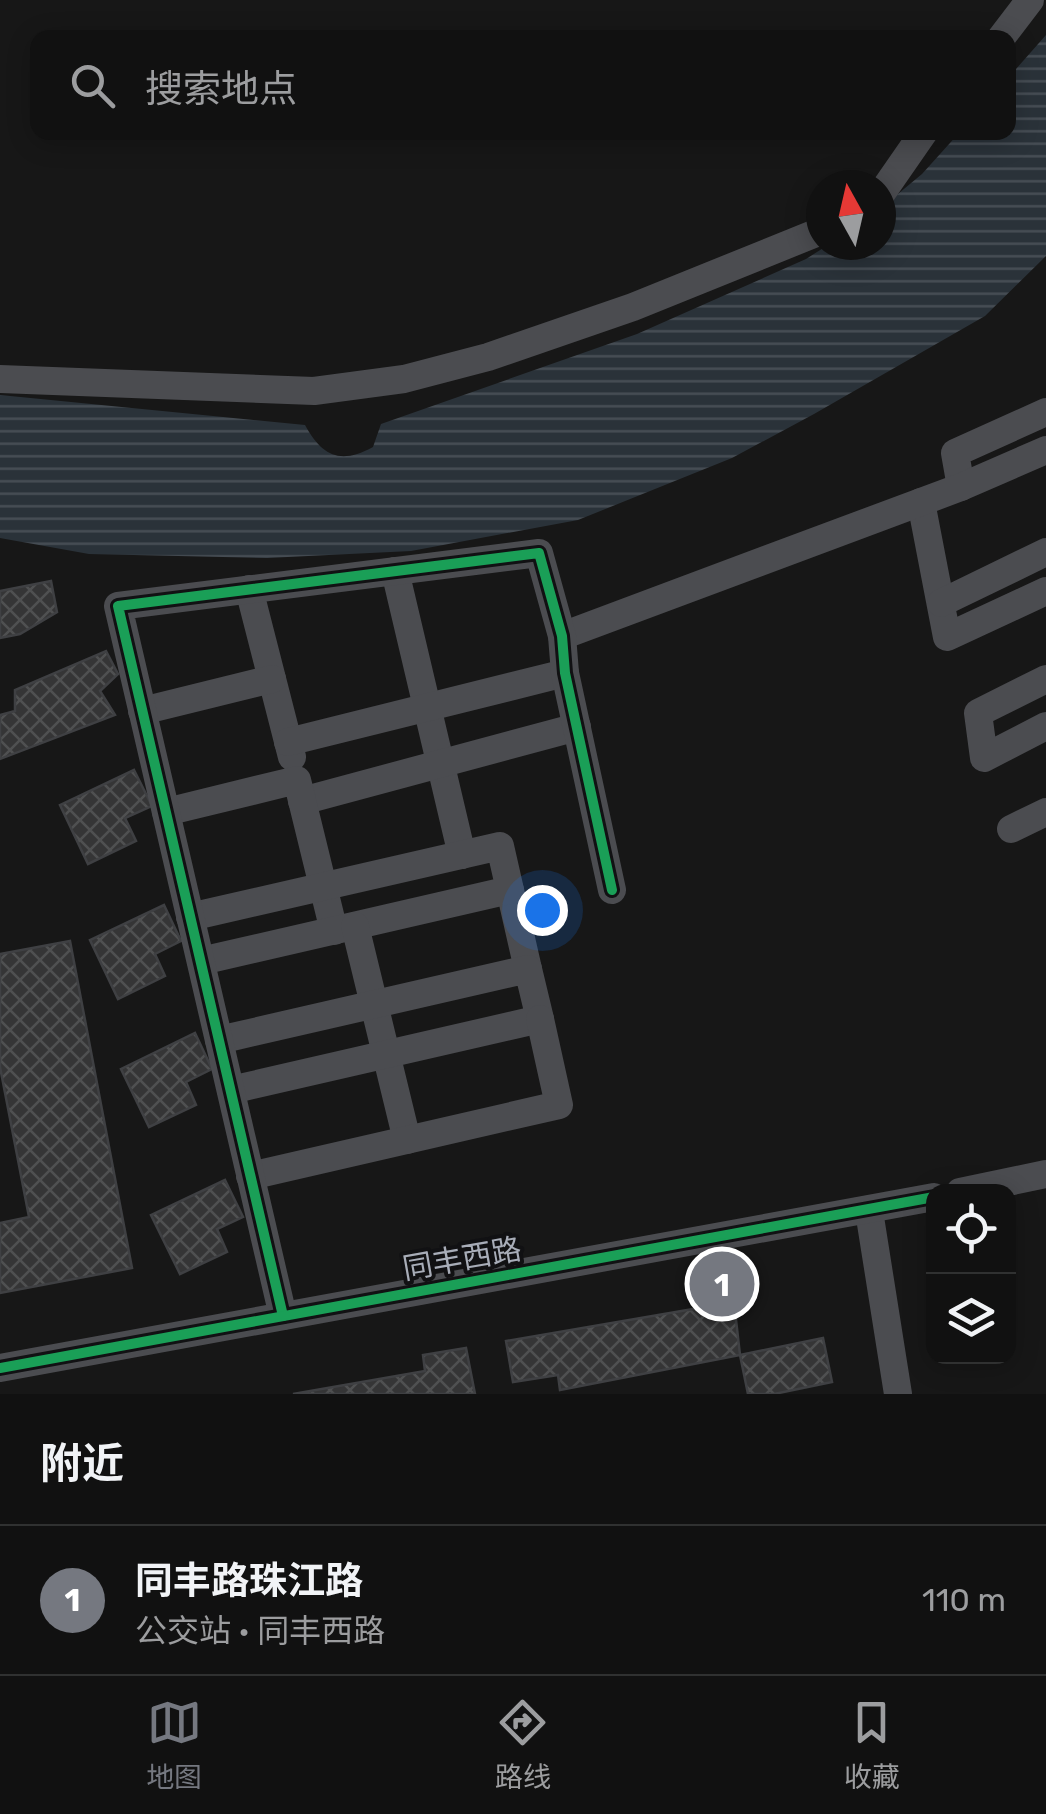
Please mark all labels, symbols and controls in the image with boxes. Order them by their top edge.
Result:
search box [30,30,1016,140]
icon: search [65,58,120,113]
text: 搜索地点 [145,66,297,112]
north arrow [806,170,896,260]
your location [517,885,568,936]
map controls [926,1184,1016,1364]
button: locate [926,1184,1016,1274]
street label: 同丰西路 [400,1231,524,1287]
pin: 1 [690,1246,754,1322]
button: layers [926,1274,1016,1364]
text: 附近 [40,1439,124,1489]
text: 同丰路珠江路 [135,1558,363,1604]
text: 1 [65,1581,80,1619]
text: 110 m [922,1581,1006,1619]
text: 公交站 · 同丰西路 [135,1612,385,1650]
tab: 地图 [146,1695,202,1795]
tab: 路线 [495,1695,551,1795]
tab: 收藏 [844,1695,900,1795]

